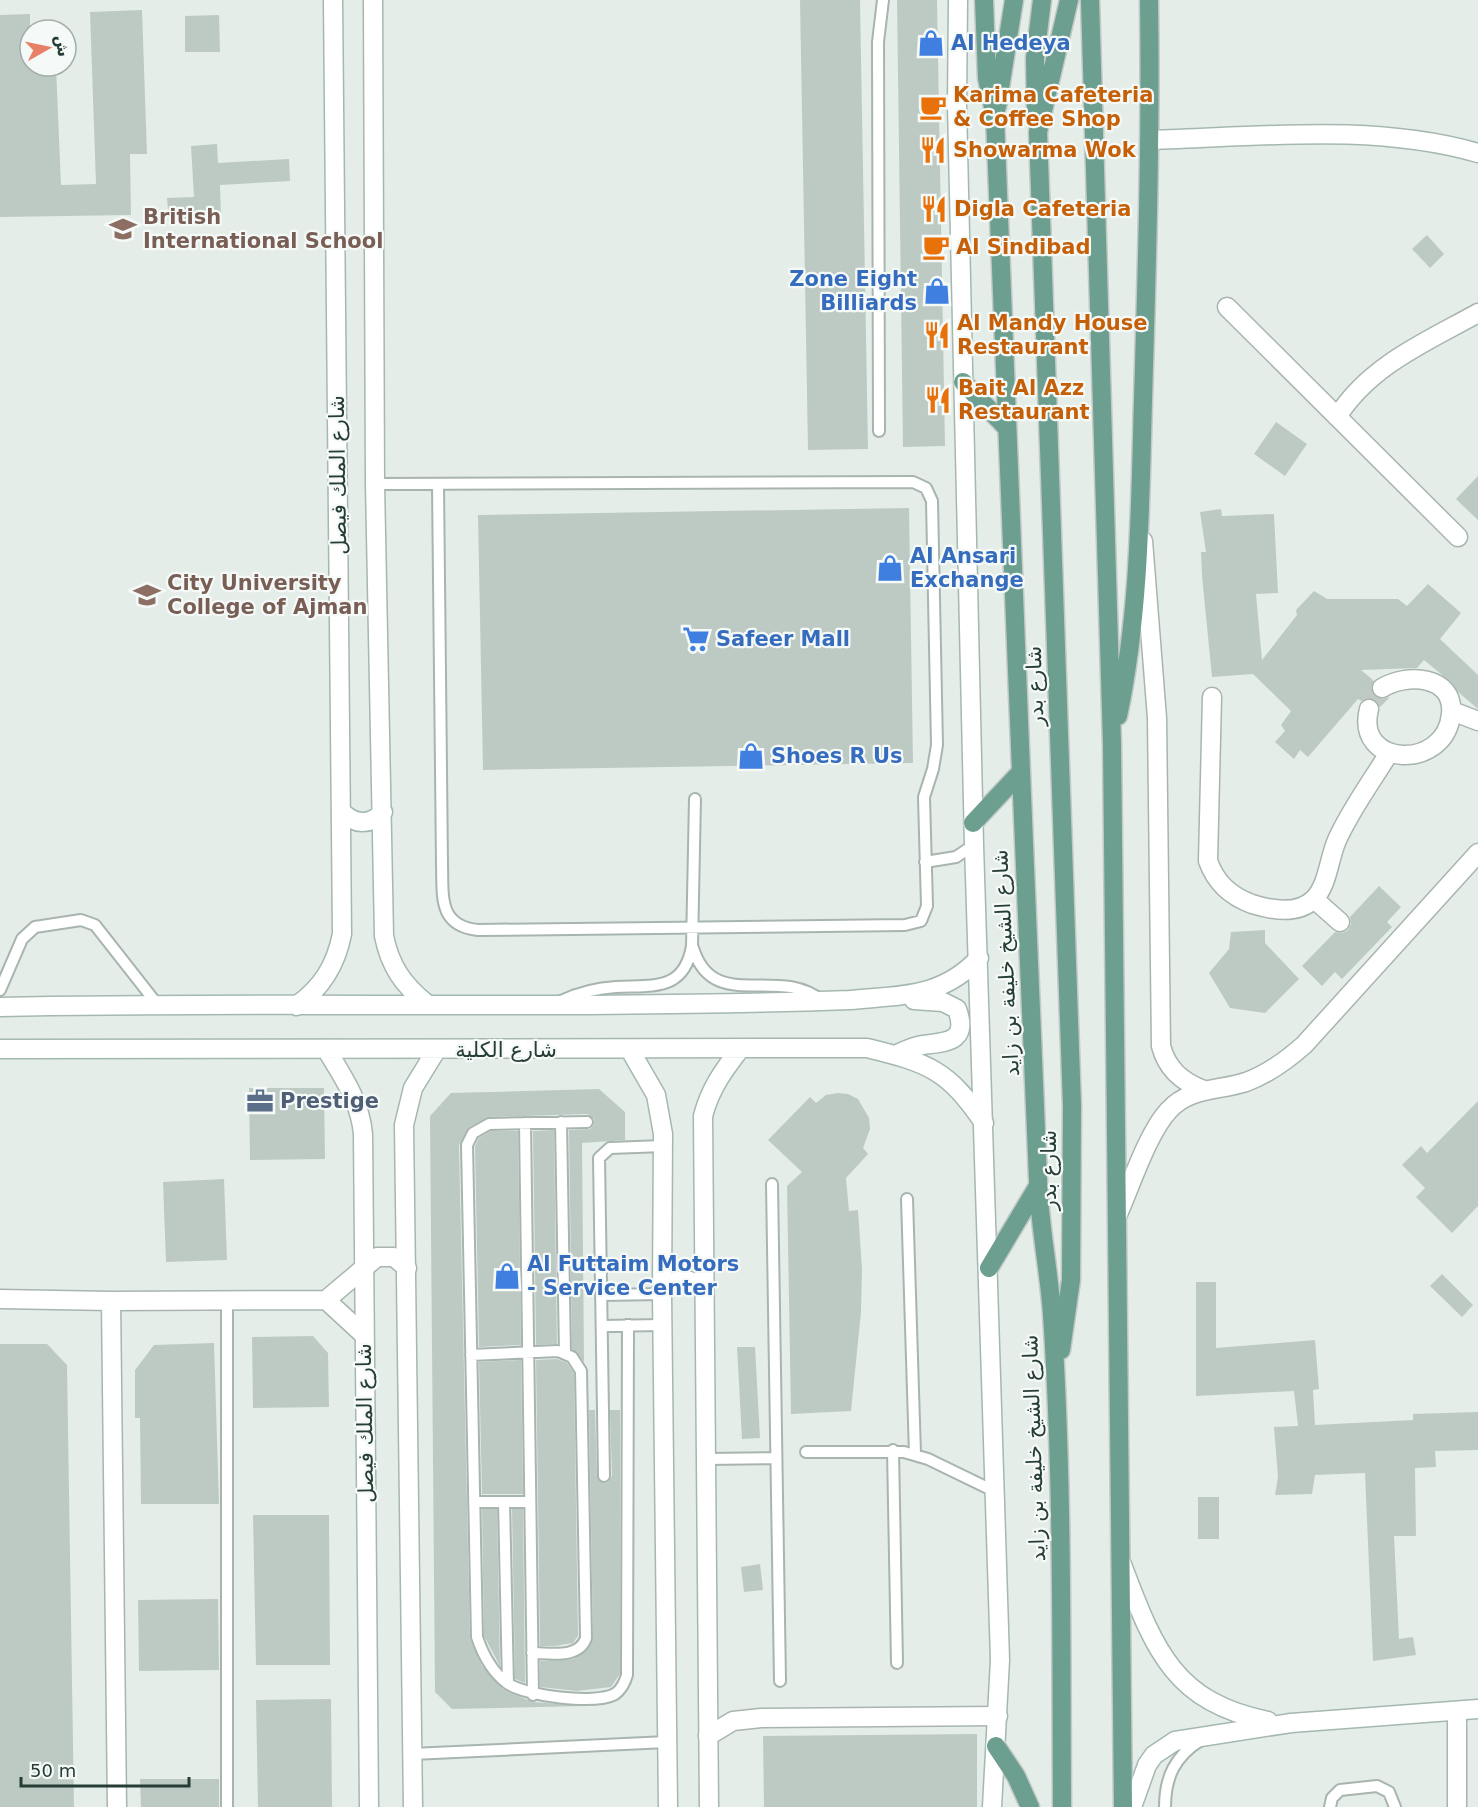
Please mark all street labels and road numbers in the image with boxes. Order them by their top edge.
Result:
street label: شارع الملك فيصل [325,395,351,555]
street label: شارع بدر [1022,645,1048,728]
street label: شارع الشيخ خليفة بن زايد [988,849,1024,1077]
street label: شارع الكلية [455,1038,557,1062]
street label: شارع بدر [1037,1130,1061,1211]
street label: شارع الشيخ خليفة بن زايد [1018,1334,1050,1562]
street label: شارع الملك فيصل [352,1343,378,1503]

